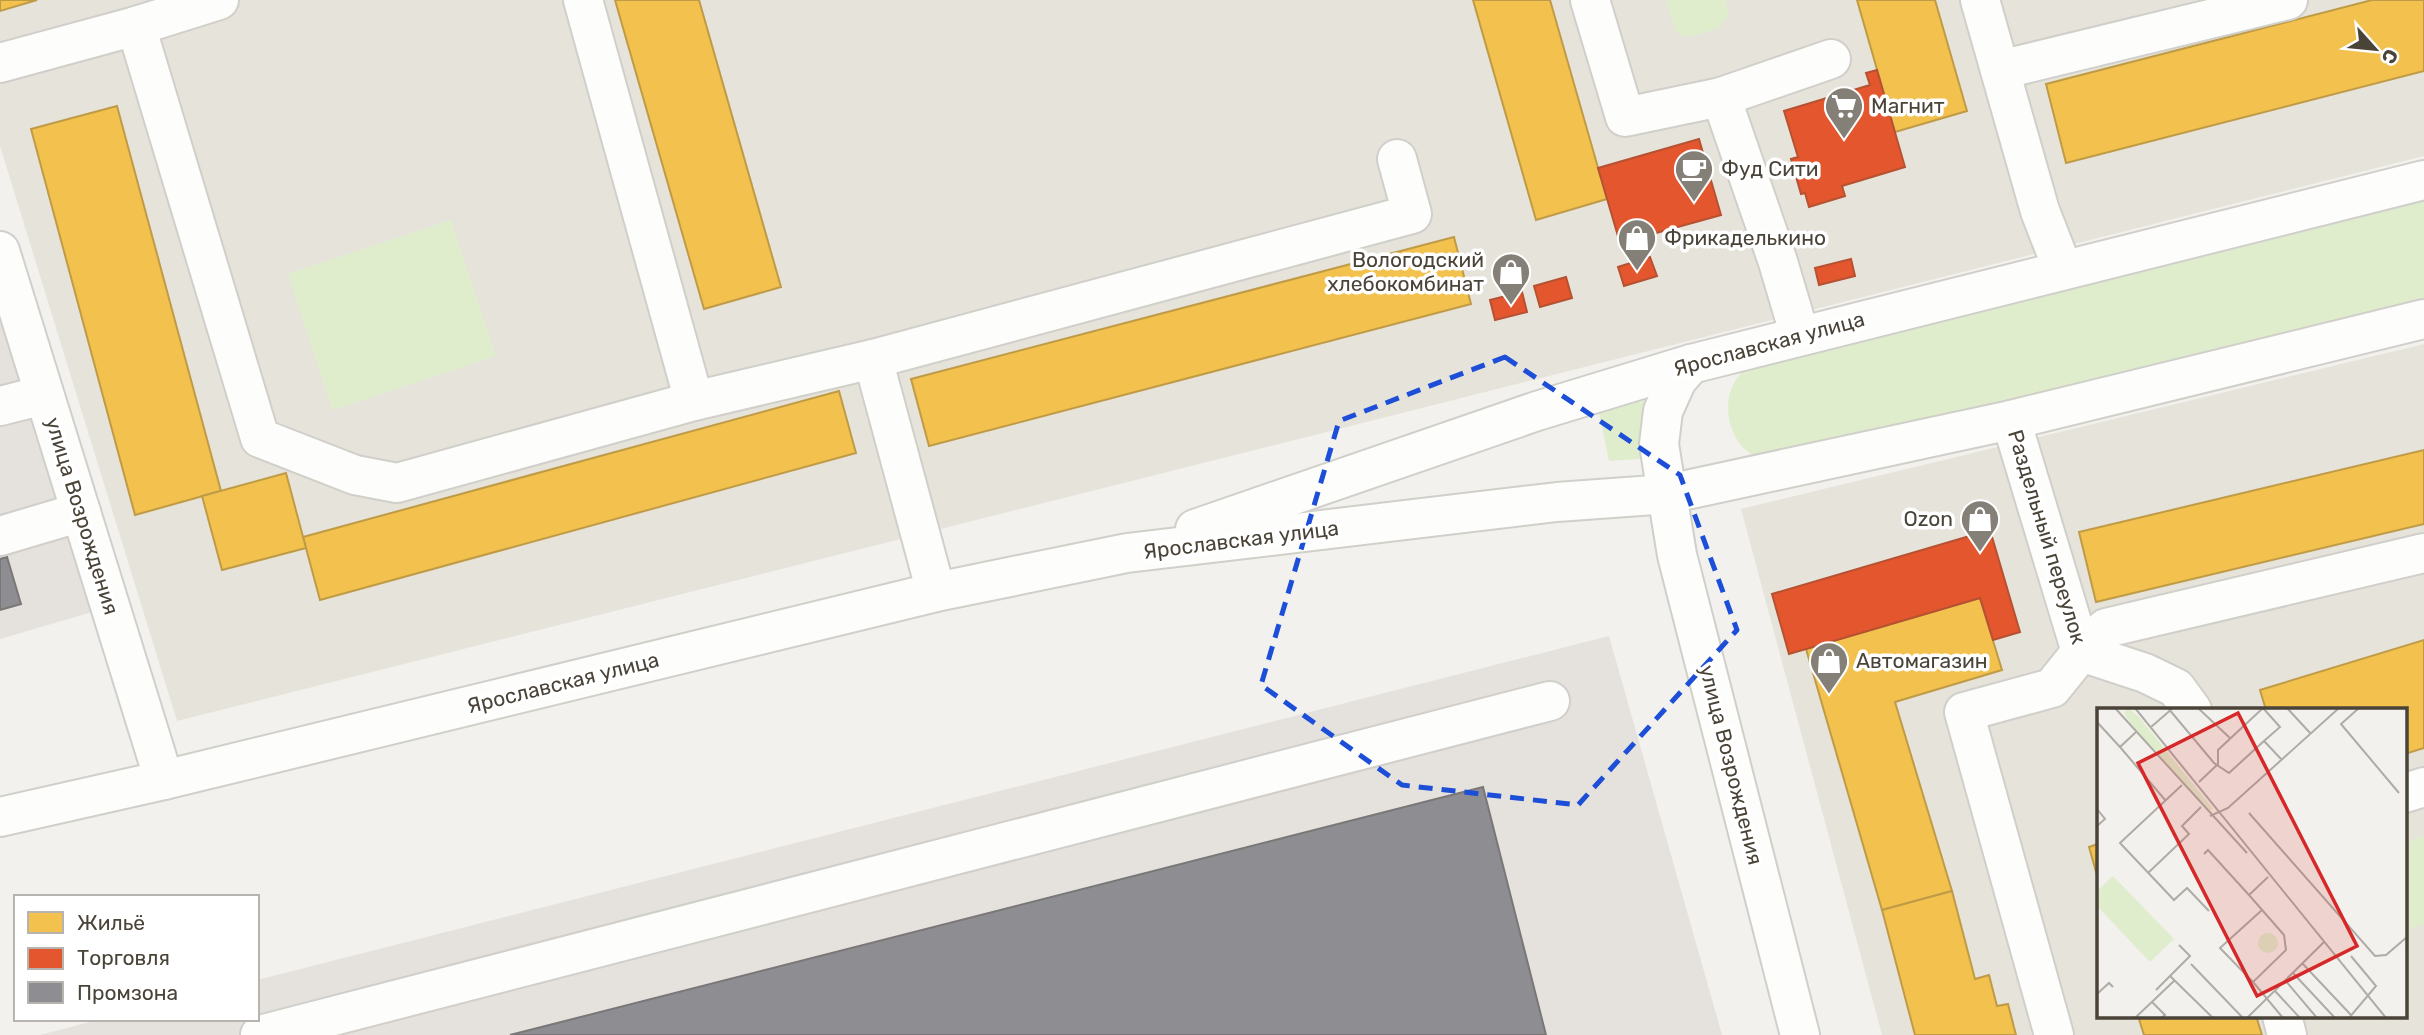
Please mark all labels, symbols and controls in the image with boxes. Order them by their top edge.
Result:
north arrow [2340,14,2410,84]
text: С [2376,45,2403,68]
supermarket icon: Магнит [1823,85,1865,140]
place label: Магнит [1871,93,1945,118]
cafe icon: Фуд Сити [1673,148,1715,203]
place label: Фуд Сити [1721,156,1819,181]
shop icon: Фрикаделькино [1616,217,1658,272]
place label: Фрикаделькино [1664,225,1826,250]
place label: Вологодский хлебокомбинат [1327,247,1484,296]
shop icon: Вологодский хлебокомбинат [1490,251,1532,306]
street label: Ярославская улица [1670,306,1867,381]
street label: улица Возрождения [41,414,124,618]
street label: Раздельный переулок [2003,427,2092,647]
shop icon: Ozon [1959,498,2001,553]
place label: Ozon [1903,506,1953,531]
street label: Ярославская улица [1142,515,1340,564]
shop icon: Автомагазин [1808,640,1850,695]
street label: Ярославская улица [464,647,661,718]
place label: Автомагазин [1856,648,1988,673]
street label: улица Возрождения [1695,662,1768,867]
inset map [2097,708,2406,1018]
legend [14,895,259,1021]
text: Жильё [77,910,145,935]
text: Торговля [77,945,170,970]
text: Промзона [77,980,178,1005]

